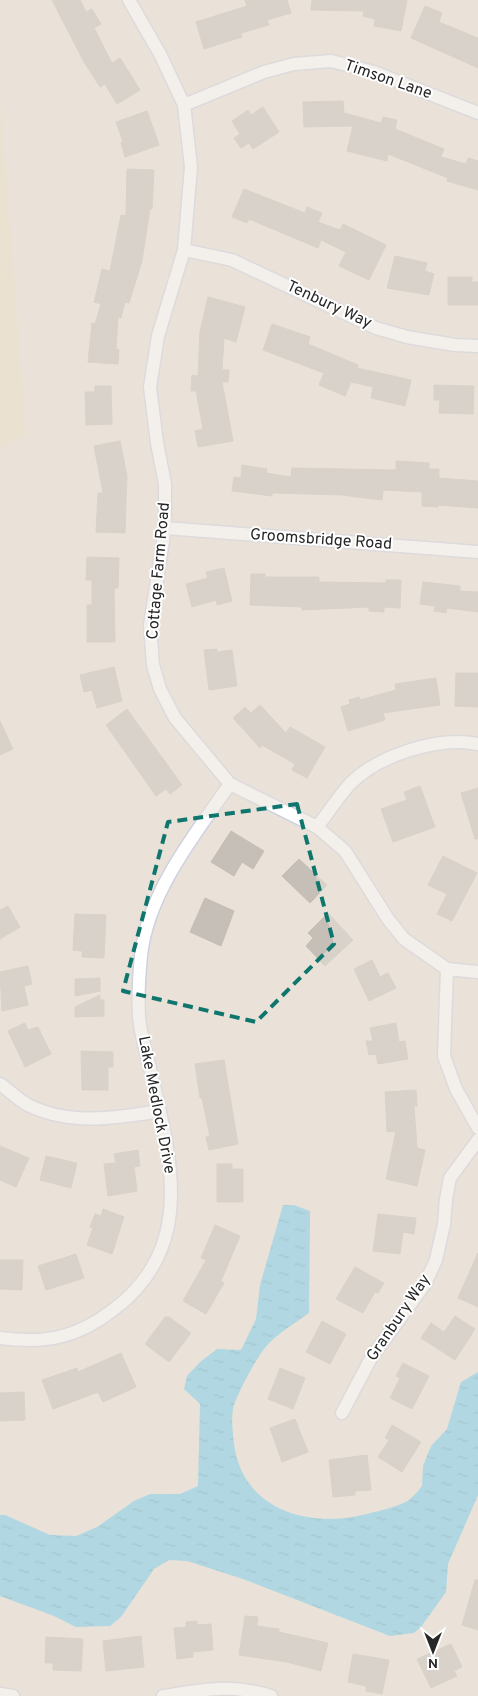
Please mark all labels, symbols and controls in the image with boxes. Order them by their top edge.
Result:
street label: Timson Lane [342,56,434,104]
street label: Tenbury Way [283,277,375,333]
street label: Cottage Farm Road [143,502,175,640]
street label: Groomsbridge Road [249,525,393,555]
street label: Lake Medlock Drive [133,1034,179,1176]
street label: Granbury Way [363,1271,435,1365]
north arrow [408,1626,458,1676]
text: N [428,1654,438,1671]

